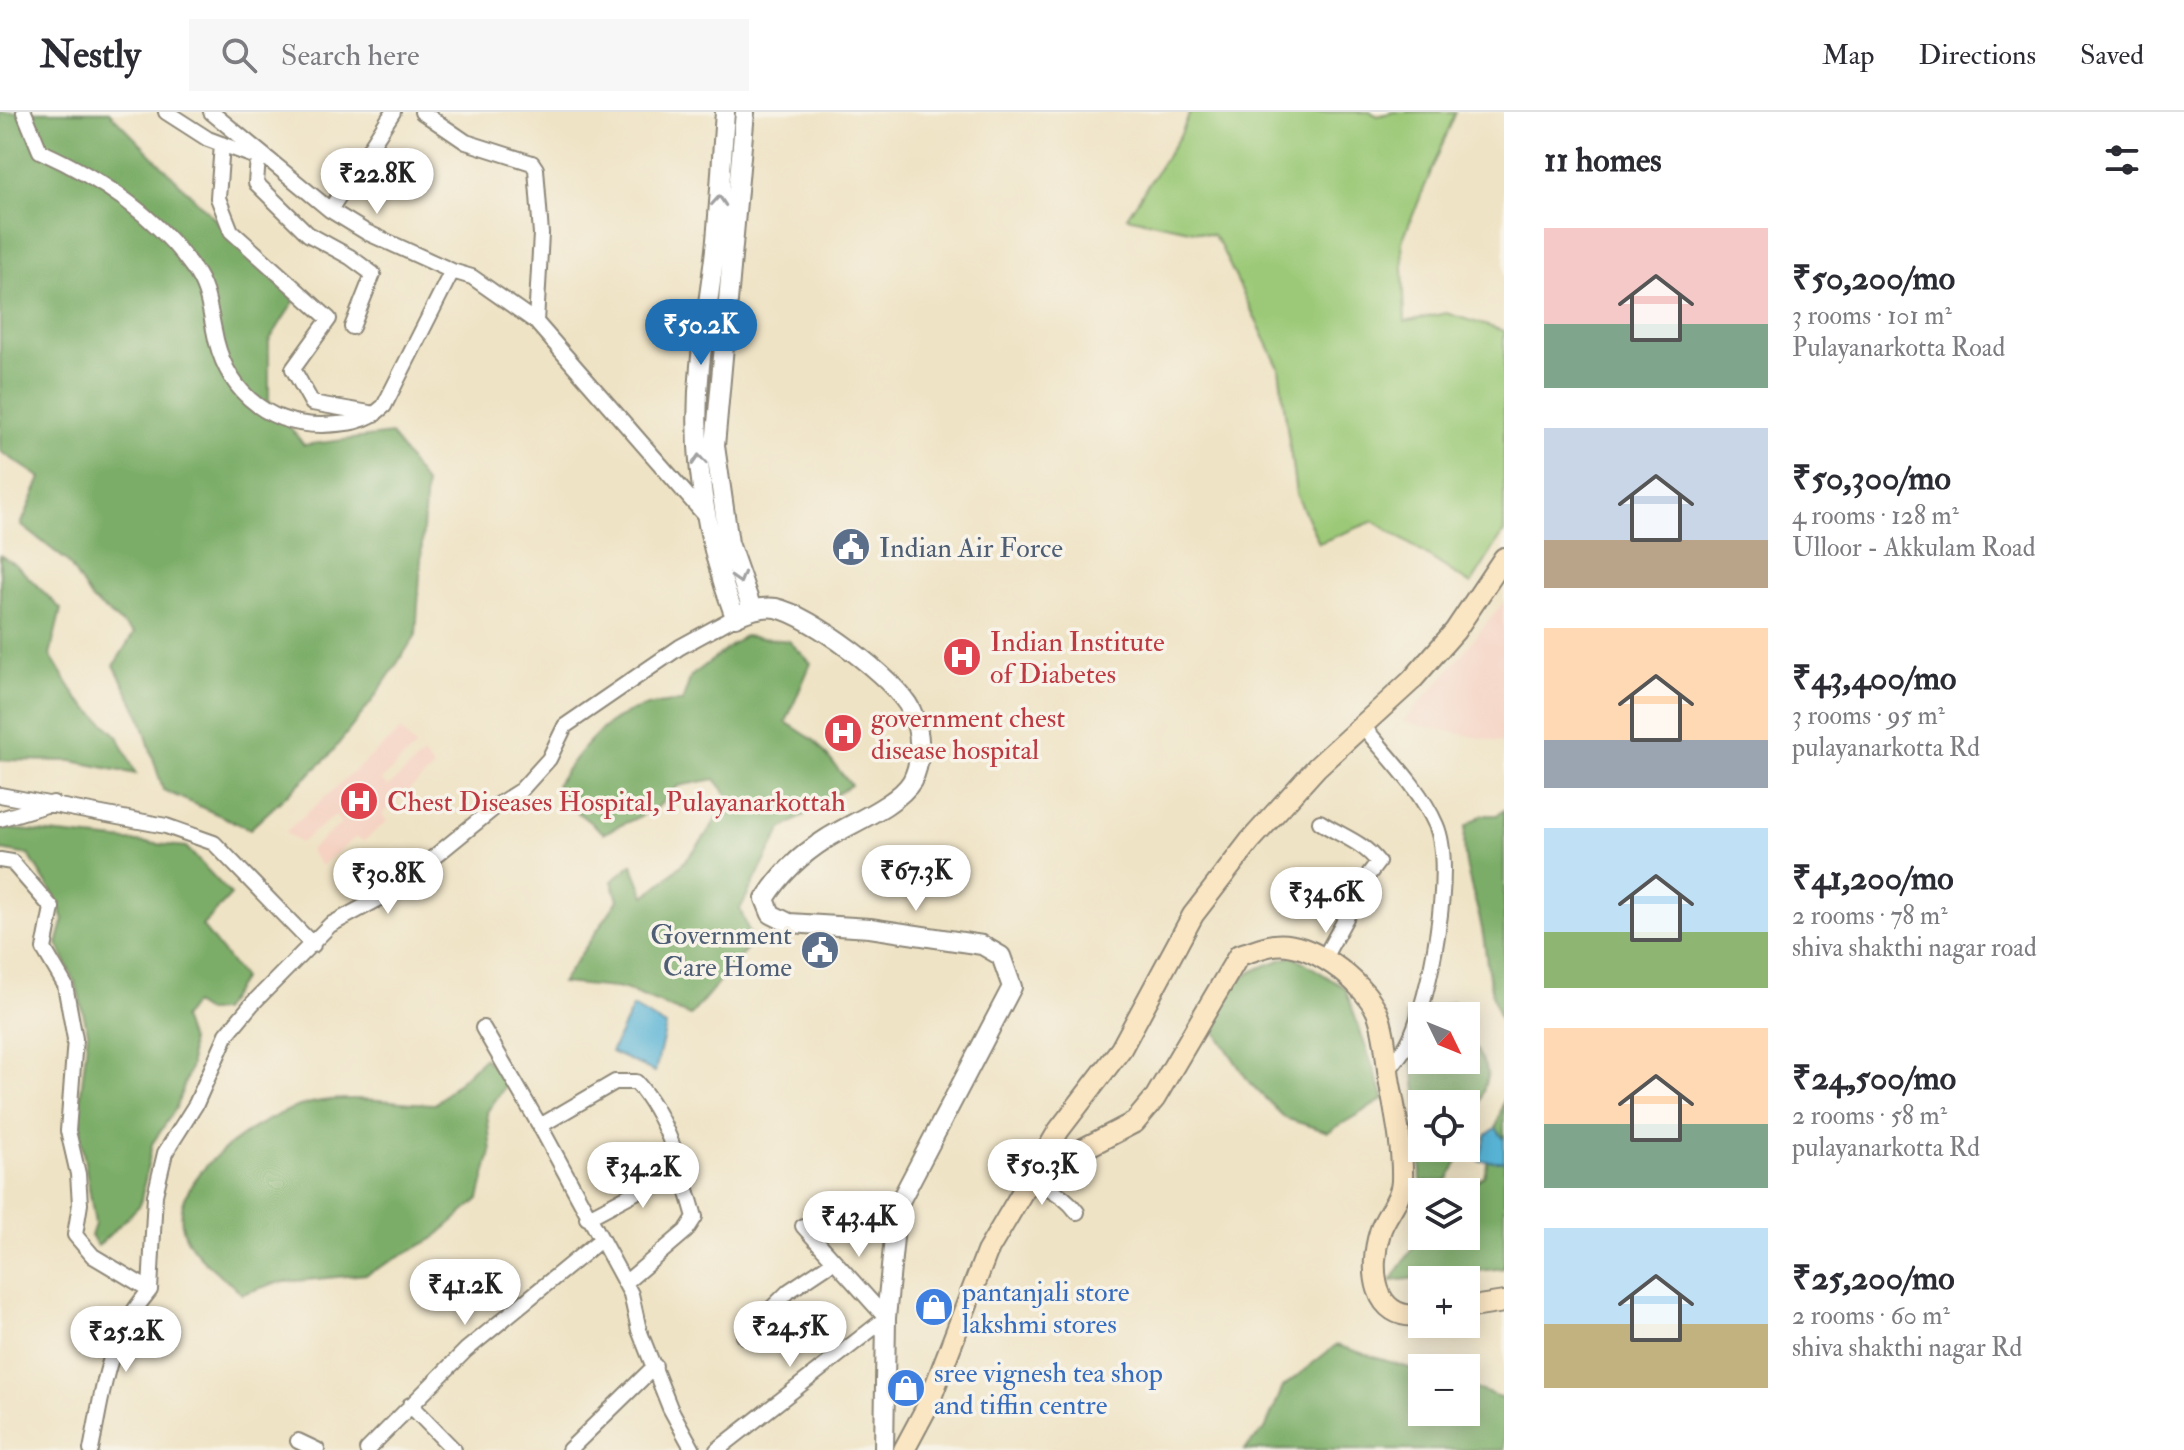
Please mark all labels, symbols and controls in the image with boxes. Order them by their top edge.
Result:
search box [189,19,749,91]
text: Nestly [40,31,141,79]
icon: search [217,33,261,77]
text: Search here [281,37,419,74]
text: Map [1822,38,1875,73]
text: Directions [1919,38,2036,73]
text: Saved [2080,38,2144,73]
icon: filters [2100,138,2144,182]
text: 11 homes [1544,139,1662,182]
pin: ₹22.8K [312,148,442,216]
text: ₹22.8K [339,158,415,190]
one-way arrow [710,194,727,207]
text: ₹50,200/mo [1792,257,1955,300]
icon: home [1608,260,1704,356]
pin: ₹50.2K [636,299,766,367]
text: 3 rooms · 101 m² [1792,300,1952,332]
text: ₹50.2K [663,309,739,341]
text: Pulayanarkotta Road [1792,332,2005,364]
one-way arrow [691,453,708,466]
text: ₹50,300/mo [1792,457,1951,500]
icon: home [1608,460,1704,556]
text: 4 rooms · 128 m² [1792,500,1959,532]
public building icon: Indian Air Force [830,526,872,568]
place label: Indian Air Force [879,531,1063,566]
text: Ulloor - Akkulam Road [1792,532,2036,564]
one-way arrow [730,571,746,584]
place label: Indian Institute of Diabetes [990,625,1165,692]
hospital icon: Indian Institute of Diabetes [941,636,983,678]
text: ₹43,400/mo [1792,657,1956,700]
icon: home [1608,660,1704,756]
text: 3 rooms · 95 m² [1792,700,1945,732]
place label: government chest disease hospital [871,701,1065,768]
hospital icon: government chest disease hospital [822,712,864,754]
text: pulayanarkotta Rd [1792,732,1980,764]
hospital icon: Chest Diseases Hospital, Pulayanarkottah [338,780,380,822]
place label: Chest Diseases Hospital, Pulayanarkottah [387,785,846,820]
pin: ₹67.3K [851,845,981,913]
pin: ₹30.8K [323,848,453,916]
text: ₹67.3K [880,855,952,887]
text: ₹41,200/mo [1792,857,1954,900]
text: ₹30.8K [351,858,425,890]
icon: home [1608,860,1704,956]
pin: ₹34.6K [1261,867,1391,935]
text: ₹34.6K [1288,877,1364,909]
text: 2 rooms · 78 m² [1792,900,1948,932]
place label: Government Care Home [650,918,792,985]
public building icon: Government Care Home [799,929,841,971]
text: shiva shakthi nagar road [1792,932,2037,964]
north arrow [1408,1002,1480,1074]
map controls [1408,1002,1480,1426]
text: ₹24,500/mo [1792,1057,1956,1100]
icon: home [1608,1060,1704,1156]
button: locate [1408,1090,1480,1162]
text: 2 rooms · 58 m² [1792,1100,1947,1132]
text: pulayanarkotta Rd [1792,1132,1980,1164]
pin: ₹50.3K [977,1139,1107,1207]
pin: ₹34.2K [578,1142,708,1210]
text: ₹50.3K [1006,1149,1078,1181]
text: ₹34.2K [605,1152,681,1184]
button: layers [1408,1178,1480,1250]
pin: ₹43.4K [794,1191,924,1259]
text: ₹43.4K [821,1201,897,1233]
text: ₹25,200/mo [1792,1257,1955,1300]
pin: ₹41.2K [400,1259,530,1327]
icon: home [1608,1260,1704,1356]
button: + [1408,1266,1480,1338]
text: ₹41.2K [428,1269,502,1301]
place label: pantanjali store lakshmi stores [961,1275,1130,1342]
shop icon: pantanjali store lakshmi stores [913,1286,955,1328]
text: 2 rooms · 60 m² [1792,1300,1950,1332]
pin: ₹24.5K [725,1301,855,1369]
pin: ₹25.2K [61,1306,191,1374]
text: ₹24.5K [752,1311,828,1343]
text: ₹25.2K [88,1316,164,1348]
text: shiva shakthi nagar Rd [1792,1332,2022,1364]
button: − [1408,1354,1480,1426]
place label: sree vignesh tea shop and tiffin centre [934,1356,1163,1423]
shop icon: sree vignesh tea shop and tiffin centre [885,1367,927,1409]

